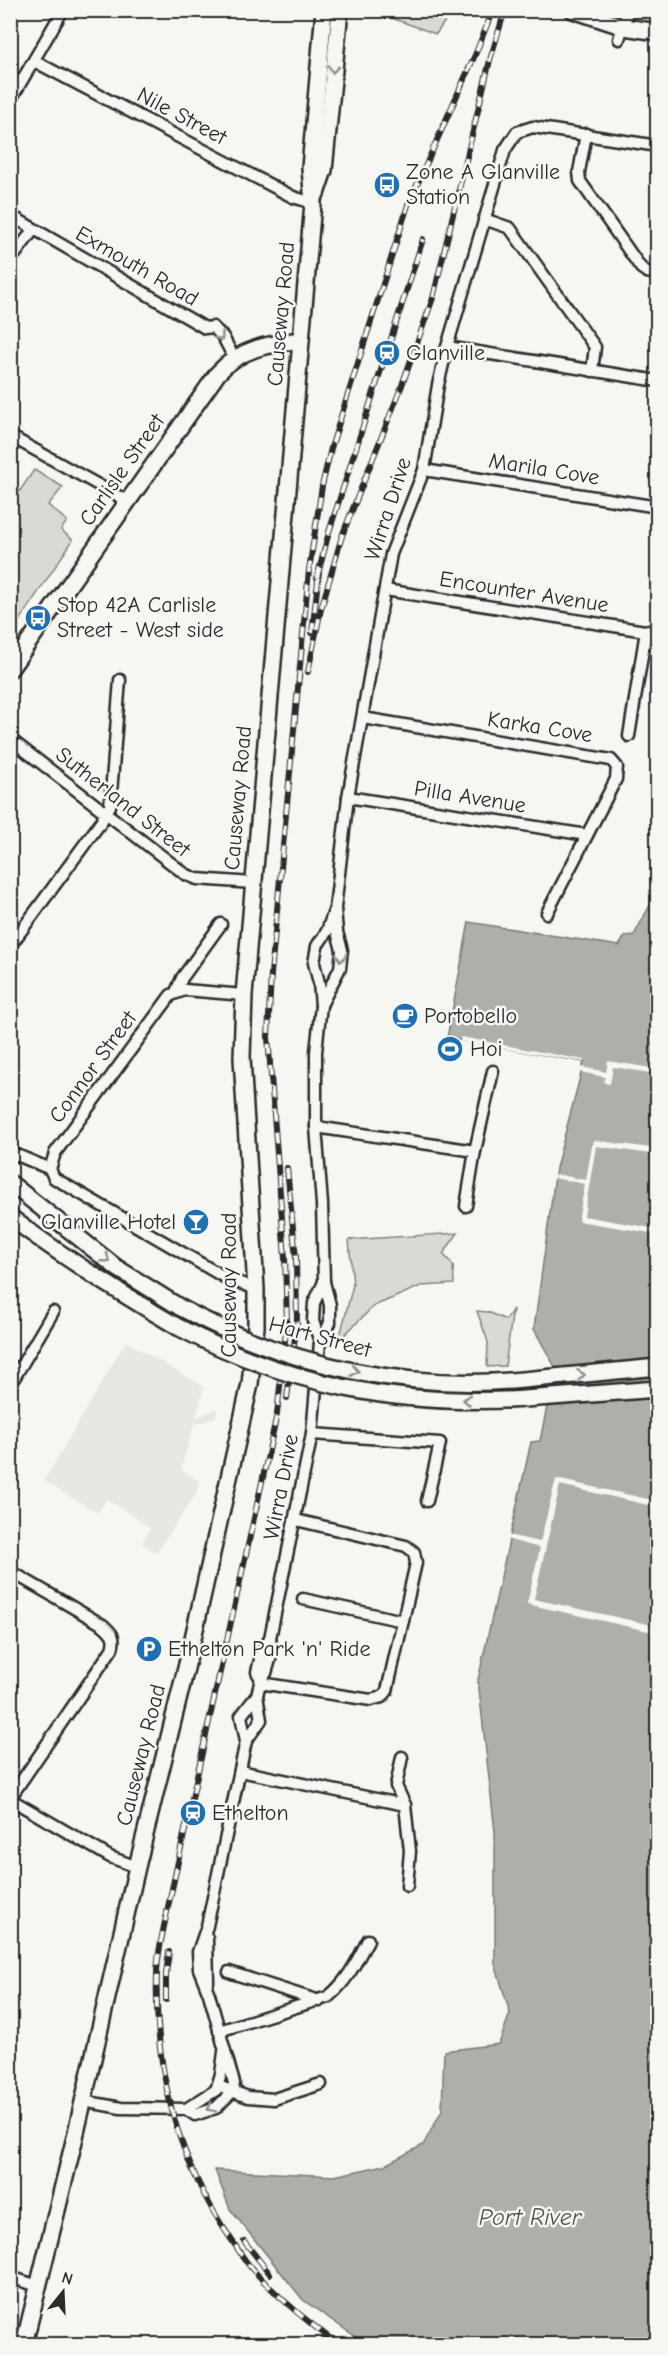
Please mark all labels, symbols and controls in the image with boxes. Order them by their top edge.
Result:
one-way arrow [327,64,340,73]
street label: Nile Street [133,82,232,151]
place label: Zone A Glanville Station [406,159,560,210]
bus stop icon: Zone A Glanville Station [372,170,402,200]
street label: Exmouth Road [71,220,203,312]
street label: Causeway Road [262,241,300,387]
one-way arrow [212,330,223,341]
station icon: Glanville [372,338,402,368]
place label: Glanville [406,340,485,366]
street label: Carlisle Street [74,408,171,531]
street label: Marila Cove [487,447,601,491]
street label: Wirra Drive [359,454,417,564]
street label: Encounter Avenue [438,566,610,618]
place label: Stop 42A Carlisle Street - West side [57,592,224,643]
bus stop icon: Stop 42A Carlisle Street - West side [23,603,53,633]
street label: Karka Cove [486,706,594,748]
street label: Causeway Road [219,725,257,871]
street label: Sutherland Street [51,741,196,863]
street label: Pilla Avenue [412,775,528,819]
one-way arrow [334,954,347,963]
cafe icon: Portobello [390,1001,420,1031]
place label: Portobello [424,1003,517,1029]
street label: Connor Street [44,1005,143,1128]
sports icon: Hoi [435,1034,465,1064]
place label: Hoi [470,1036,503,1062]
bar icon: Glanville Hotel [181,1207,211,1237]
place label: Glanville Hotel [41,1209,176,1235]
street label: Causeway Road [216,1212,242,1358]
one-way arrow [99,1252,110,1263]
street label: Hart Street [266,1311,375,1363]
one-way arrow [350,1364,360,1377]
one-way arrow [577,1369,586,1382]
one-way arrow [462,1394,471,1407]
street label: Wirra Drive [258,1432,304,1542]
parking icon: Ethelton Park 'n' Ride [134,1634,164,1664]
place label: Ethelton Park 'n' Ride [168,1636,370,1662]
street label: Causeway Road [111,1682,171,1828]
station icon: Ethelton [178,1798,208,1828]
place label: Ethelton [212,1800,289,1826]
one-way arrow [206,2101,217,2113]
water label: Port River [479,2203,583,2231]
north arrow [33,2262,93,2322]
text: N [60,2269,75,2289]

